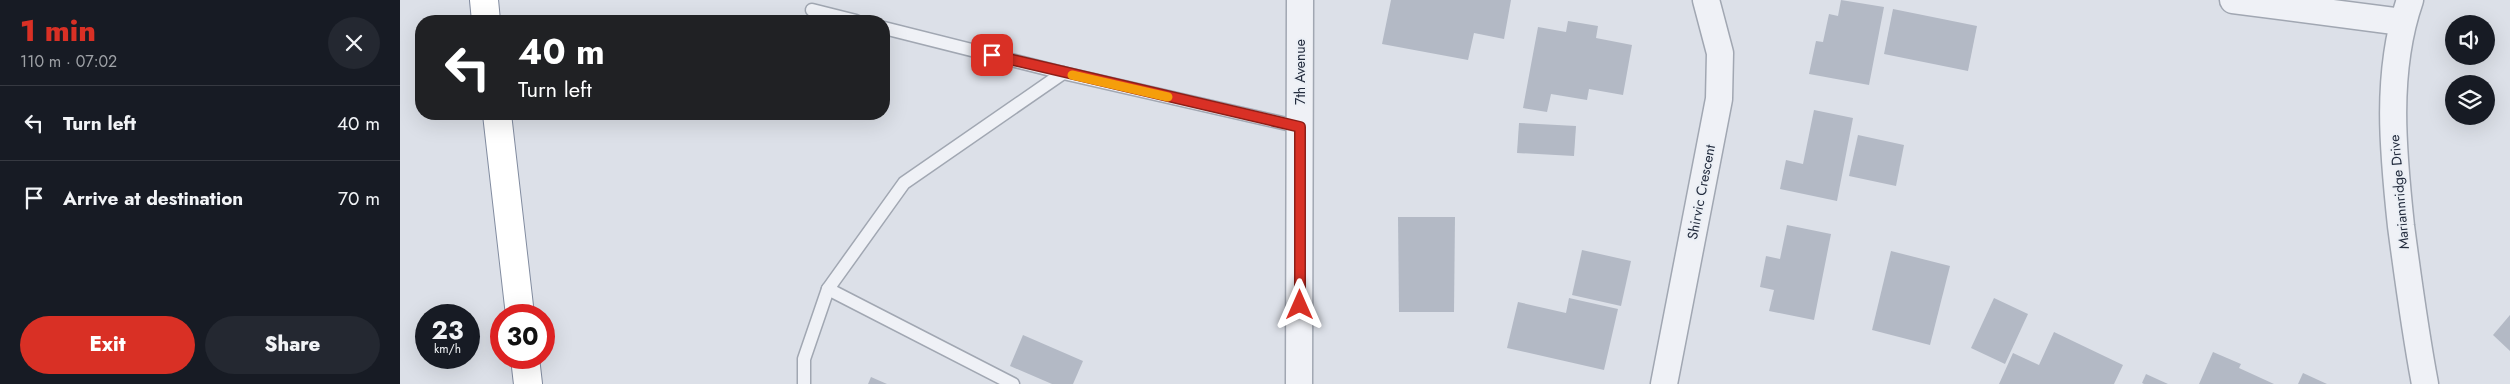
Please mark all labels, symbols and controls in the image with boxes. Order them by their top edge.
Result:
text: 1 min [20,9,96,52]
map controls [2445,15,2495,125]
button: sound [2445,15,2495,65]
button: close [328,17,380,69]
text: 40 m [518,27,605,77]
pin [971,34,1013,76]
icon: left [435,35,500,100]
street label: 7th Avenue [1290,39,1310,105]
icon: arrive [978,41,1006,69]
text: 110 m · 07:02 [20,50,117,73]
text: Turn left [518,73,592,105]
button: layers [2445,75,2495,125]
icon: left [20,109,48,137]
text: Turn left [63,110,136,137]
text: 40 m [337,110,380,137]
street label: Mariannridge Drive [2384,134,2414,250]
street label: Shirvic Crescent [1682,142,1720,241]
icon: arrive [20,184,48,212]
text: Arrive at destination [63,185,243,212]
text: 70 m [338,185,380,212]
position arrow [1273,278,1325,330]
speed limit sign: 30 [490,304,555,369]
text: 23 [432,312,463,348]
button: Exit [20,316,195,374]
button: Share [205,316,380,374]
text: km/h [434,340,461,358]

